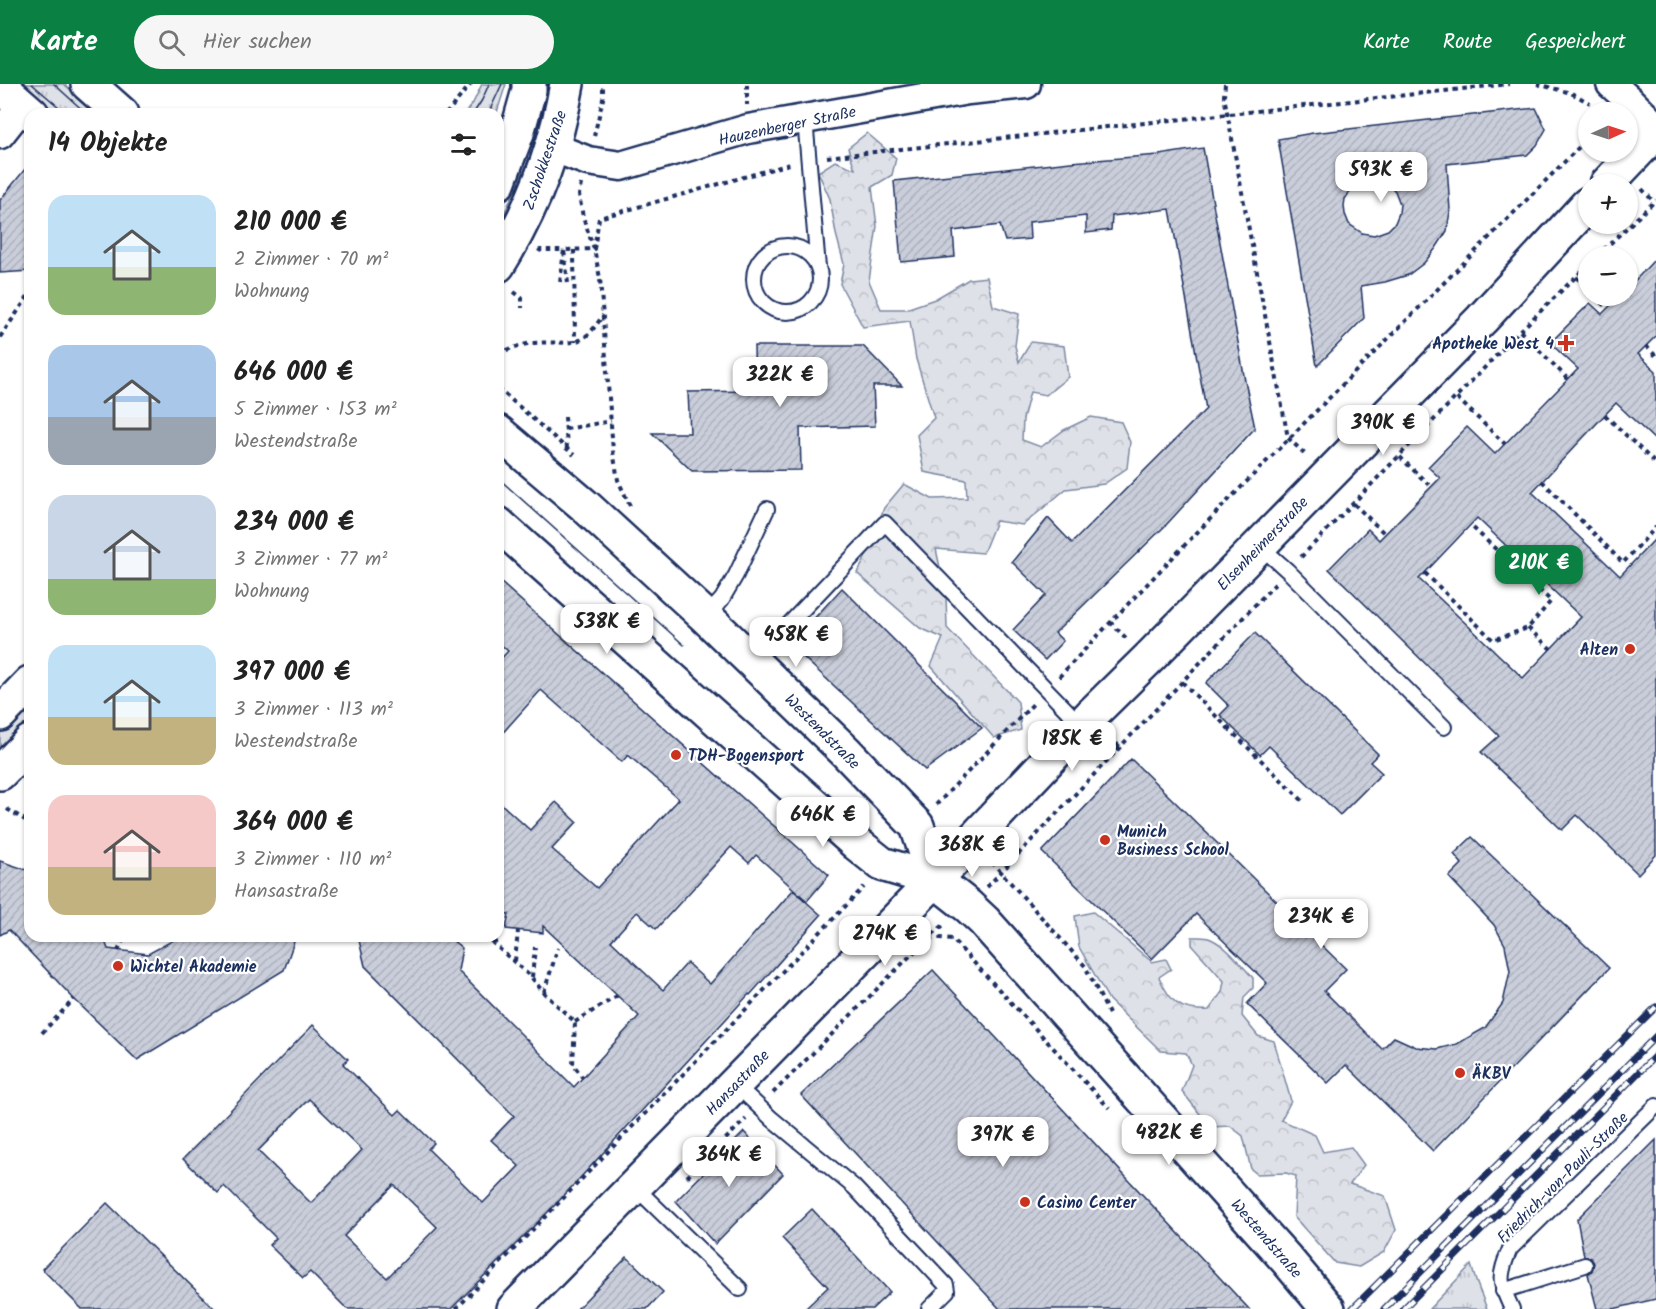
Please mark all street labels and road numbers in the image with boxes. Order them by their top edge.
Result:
street label: Hauzenberger Straße [716,100,858,153]
street label: Zschokkestraße [517,107,574,214]
street label: Elsenheimerstraße [1211,491,1315,597]
street label: Westendstraße [778,688,866,776]
street label: Hansastraße [700,1044,776,1122]
street label: Friedrich-von-Pauli-Straße [1491,1106,1635,1250]
street label: Westendstraße [1224,1193,1308,1284]

